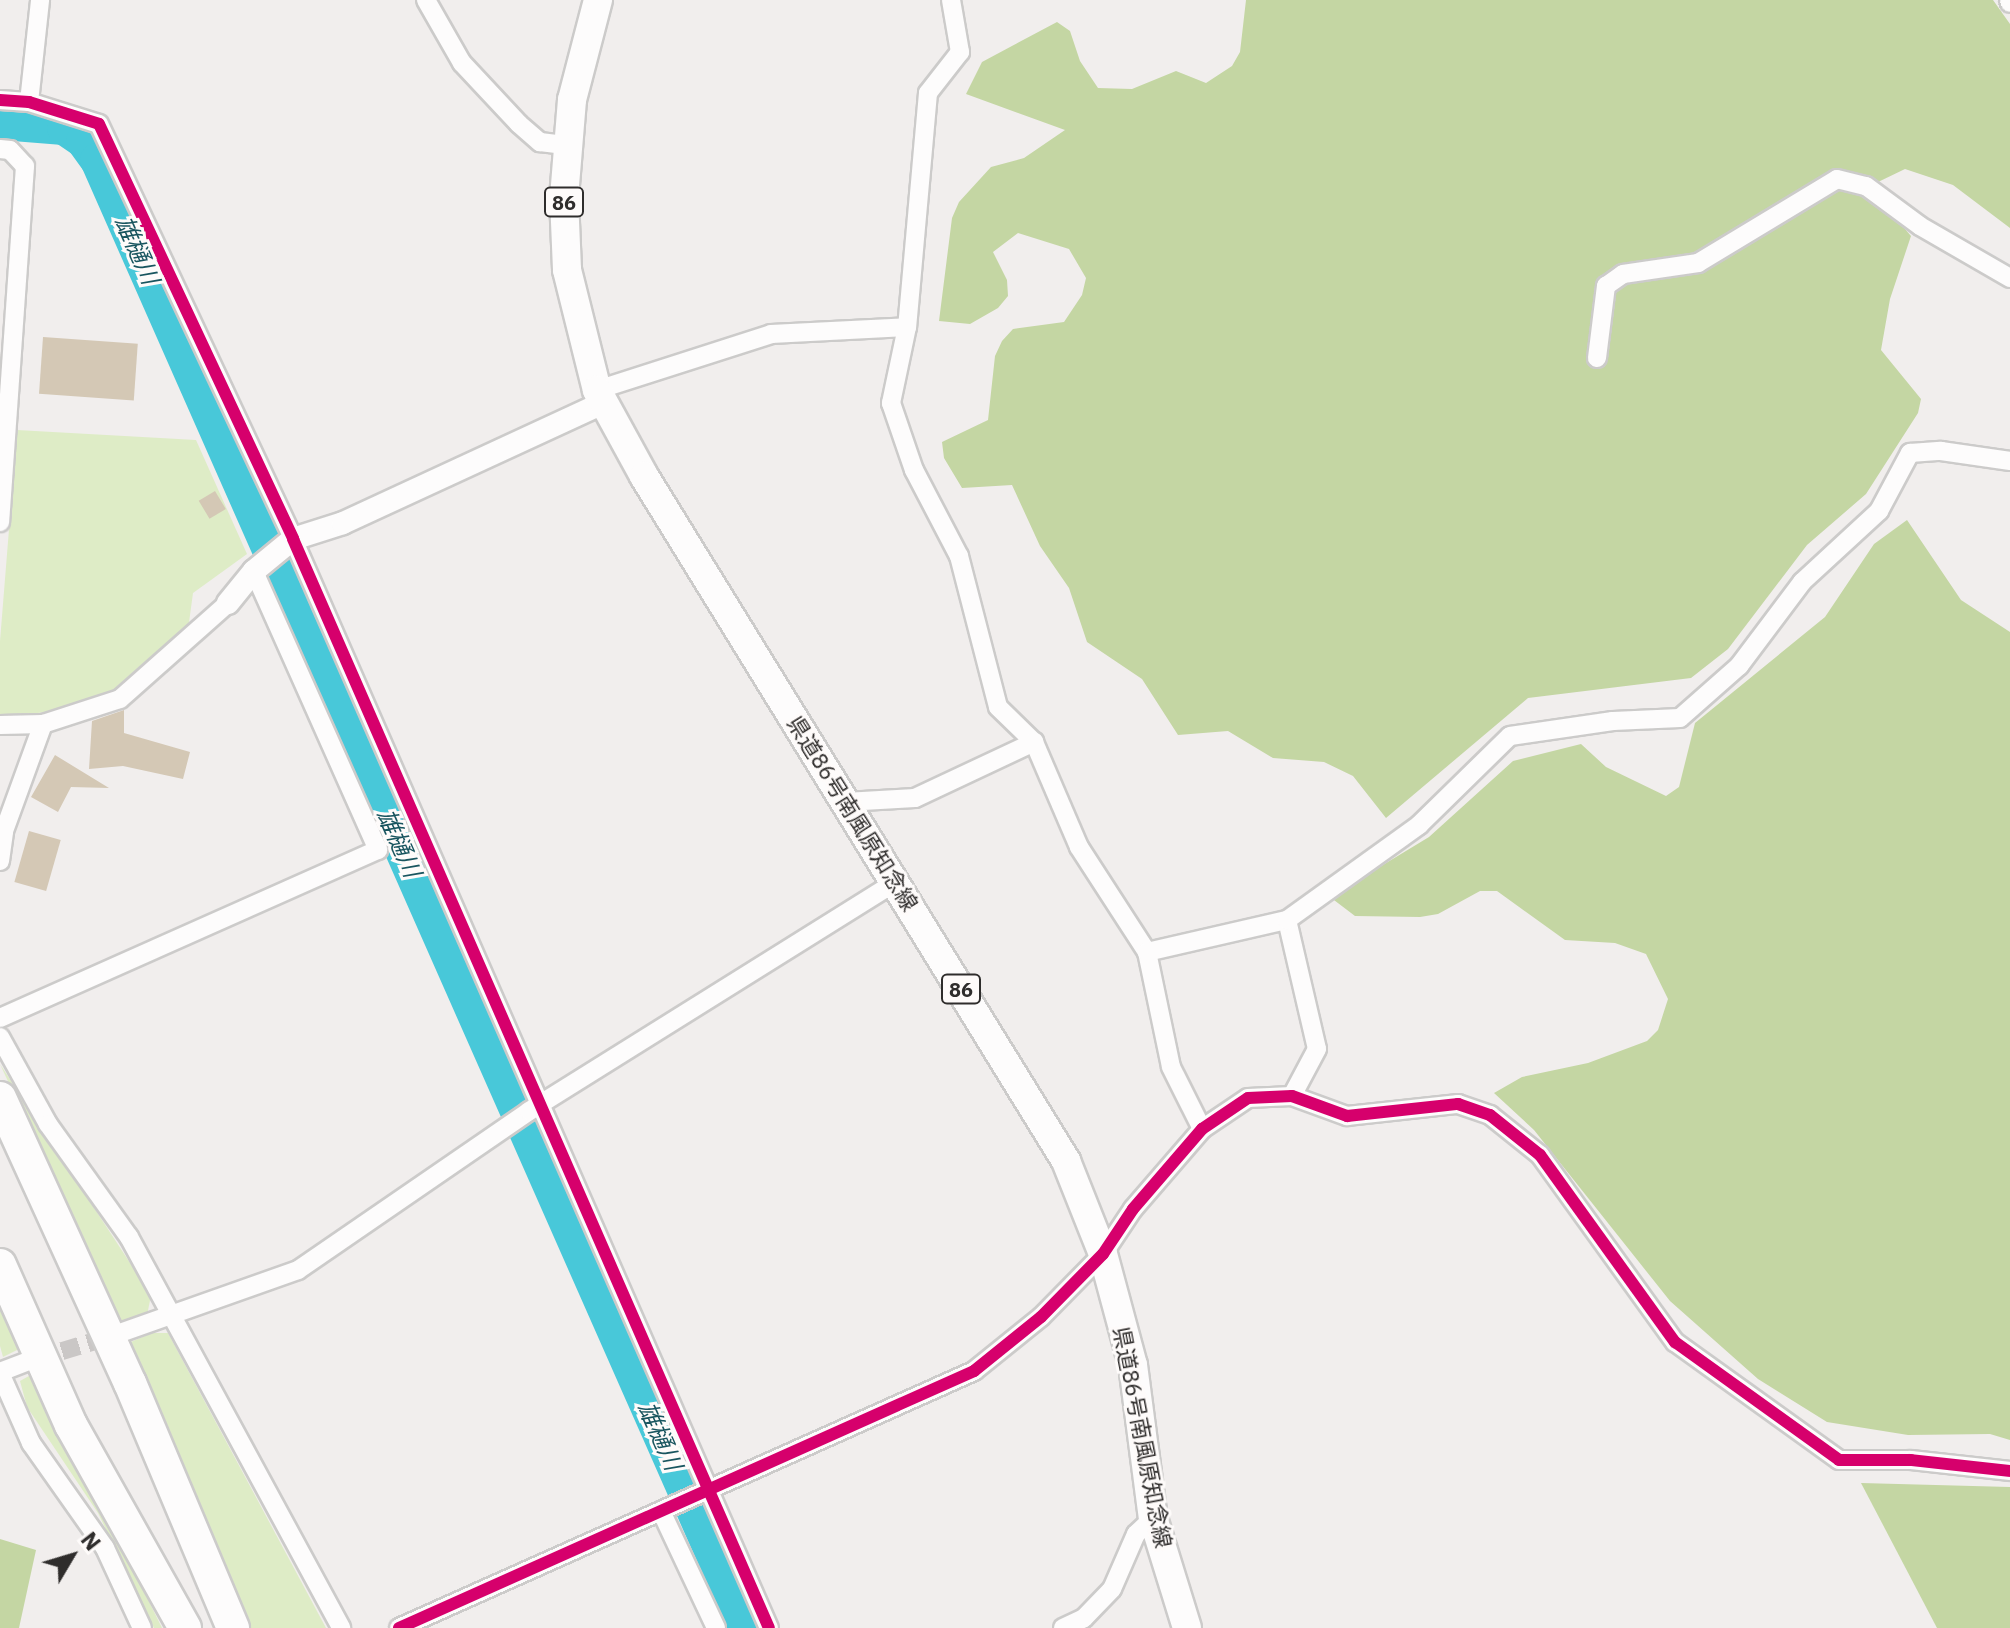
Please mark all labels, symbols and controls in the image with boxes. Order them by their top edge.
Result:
road number: 86 [544,186,584,218]
water label: 雄樋川 [109,211,165,289]
street label: 県道86号南風原知念線 [782,711,924,915]
water label: 雄樋川 [371,804,427,882]
road number: 86 [941,973,981,1005]
street label: 県道86号南風原知念線 [1109,1324,1177,1550]
water label: 雄樋川 [632,1397,688,1475]
north arrow [32,1516,112,1596]
text: N [75,1526,108,1556]

